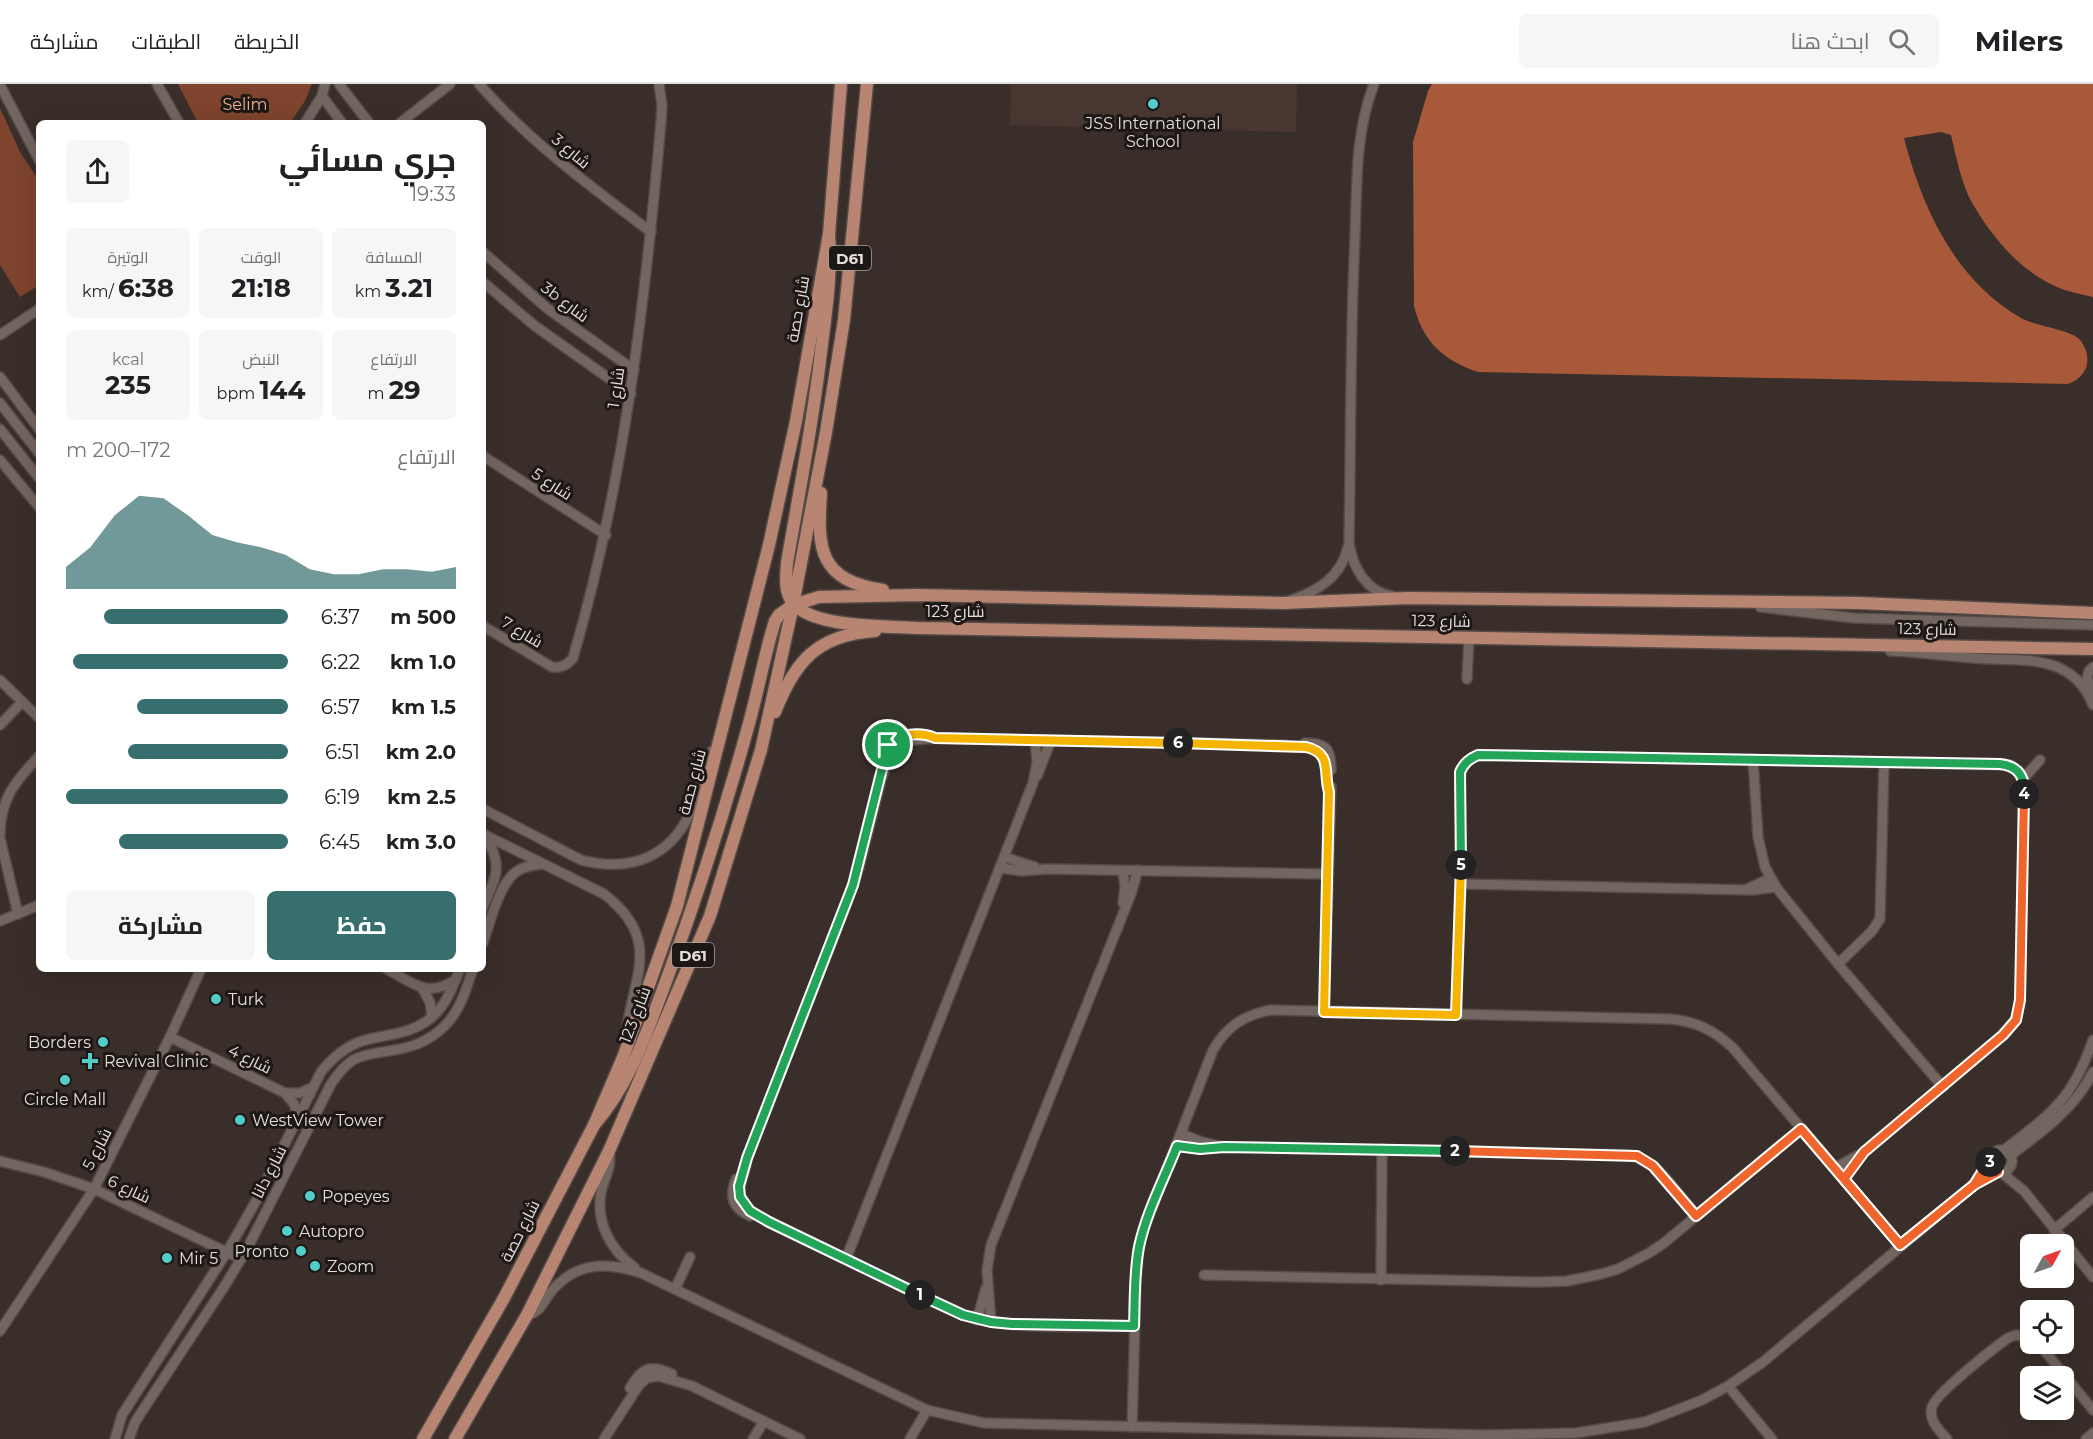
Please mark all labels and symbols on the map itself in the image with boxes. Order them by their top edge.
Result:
park label: Selim [222,95,268,114]
marker: JSS International School [1146,97,1160,111]
place label: JSS International School [1084,114,1221,151]
street label: شارع 3 [547,130,594,174]
road number: D61 [829,246,871,270]
street label: شارع حصة [783,274,815,344]
street label: 3b شارع [536,278,593,328]
street label: شارع 1 [604,366,630,410]
street label: شارع 5 [527,464,576,506]
street label: شارع 123 [925,602,985,623]
street label: شارع 123 [1411,611,1471,633]
street label: شارع 7 [497,612,546,653]
street label: شارع 123 [1897,619,1957,641]
pin [862,719,913,770]
pin: 6 [1163,728,1193,758]
street label: شارع حصة [674,747,712,817]
pin: 4 [2009,779,2039,809]
pin: 5 [1446,850,1476,880]
road number: D61 [672,943,714,967]
street label: شارع 123 [616,984,656,1047]
place label: Turk [228,990,264,1009]
marker: Turk [209,992,223,1006]
place label: Borders [28,1033,91,1052]
marker: Borders [96,1035,110,1049]
street label: شارع 4 [224,1040,275,1079]
marker: Revival Clinic [81,1052,99,1070]
place label: Revival Clinic [104,1052,208,1071]
marker: Circle Mall [58,1073,72,1087]
place label: Circle Mall [24,1090,106,1109]
place label: WestView Tower [252,1111,384,1130]
marker: WestView Tower [233,1113,247,1127]
street label: شارع 5 [78,1125,117,1174]
pin: 2 [1440,1136,1470,1166]
street label: شارع دانا [248,1143,292,1202]
pin: 3 [1975,1147,2005,1177]
street label: شارع 6 [104,1171,153,1209]
place label: Popeyes [322,1187,390,1206]
marker: Popeyes [303,1189,317,1203]
street label: شارع حصة [496,1197,545,1266]
place label: Autopro [299,1222,364,1241]
marker: Autopro [280,1224,294,1238]
north arrow [2020,1234,2074,1288]
place label: Pronto [235,1242,289,1261]
marker: Pronto [294,1244,308,1258]
place label: Mir 5 [179,1249,218,1268]
marker: Mir 5 [160,1251,174,1265]
place label: Zoom [327,1257,374,1276]
marker: Zoom [308,1259,322,1273]
pin: 1 [905,1280,935,1310]

